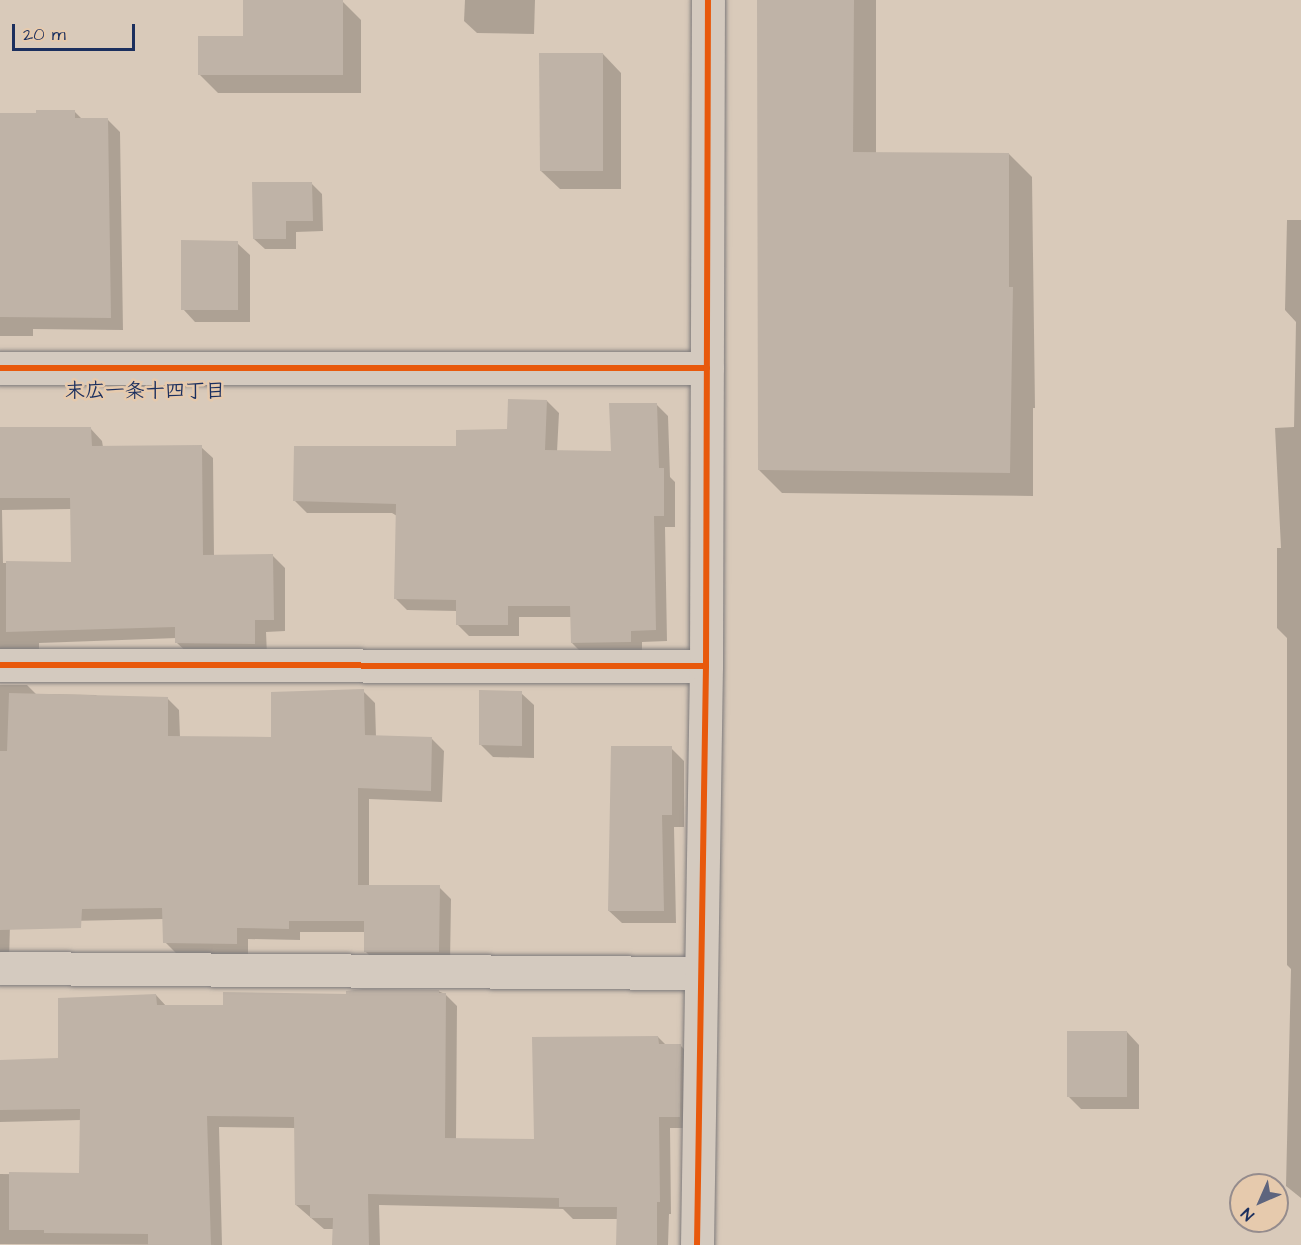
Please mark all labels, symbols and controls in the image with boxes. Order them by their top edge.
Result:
scale bar [15,12,138,50]
text: 20 m [23,22,66,47]
district label: 末広一条十四丁目 [65,379,225,403]
north arrow [1229,1173,1289,1233]
text: N [1236,1203,1259,1226]

